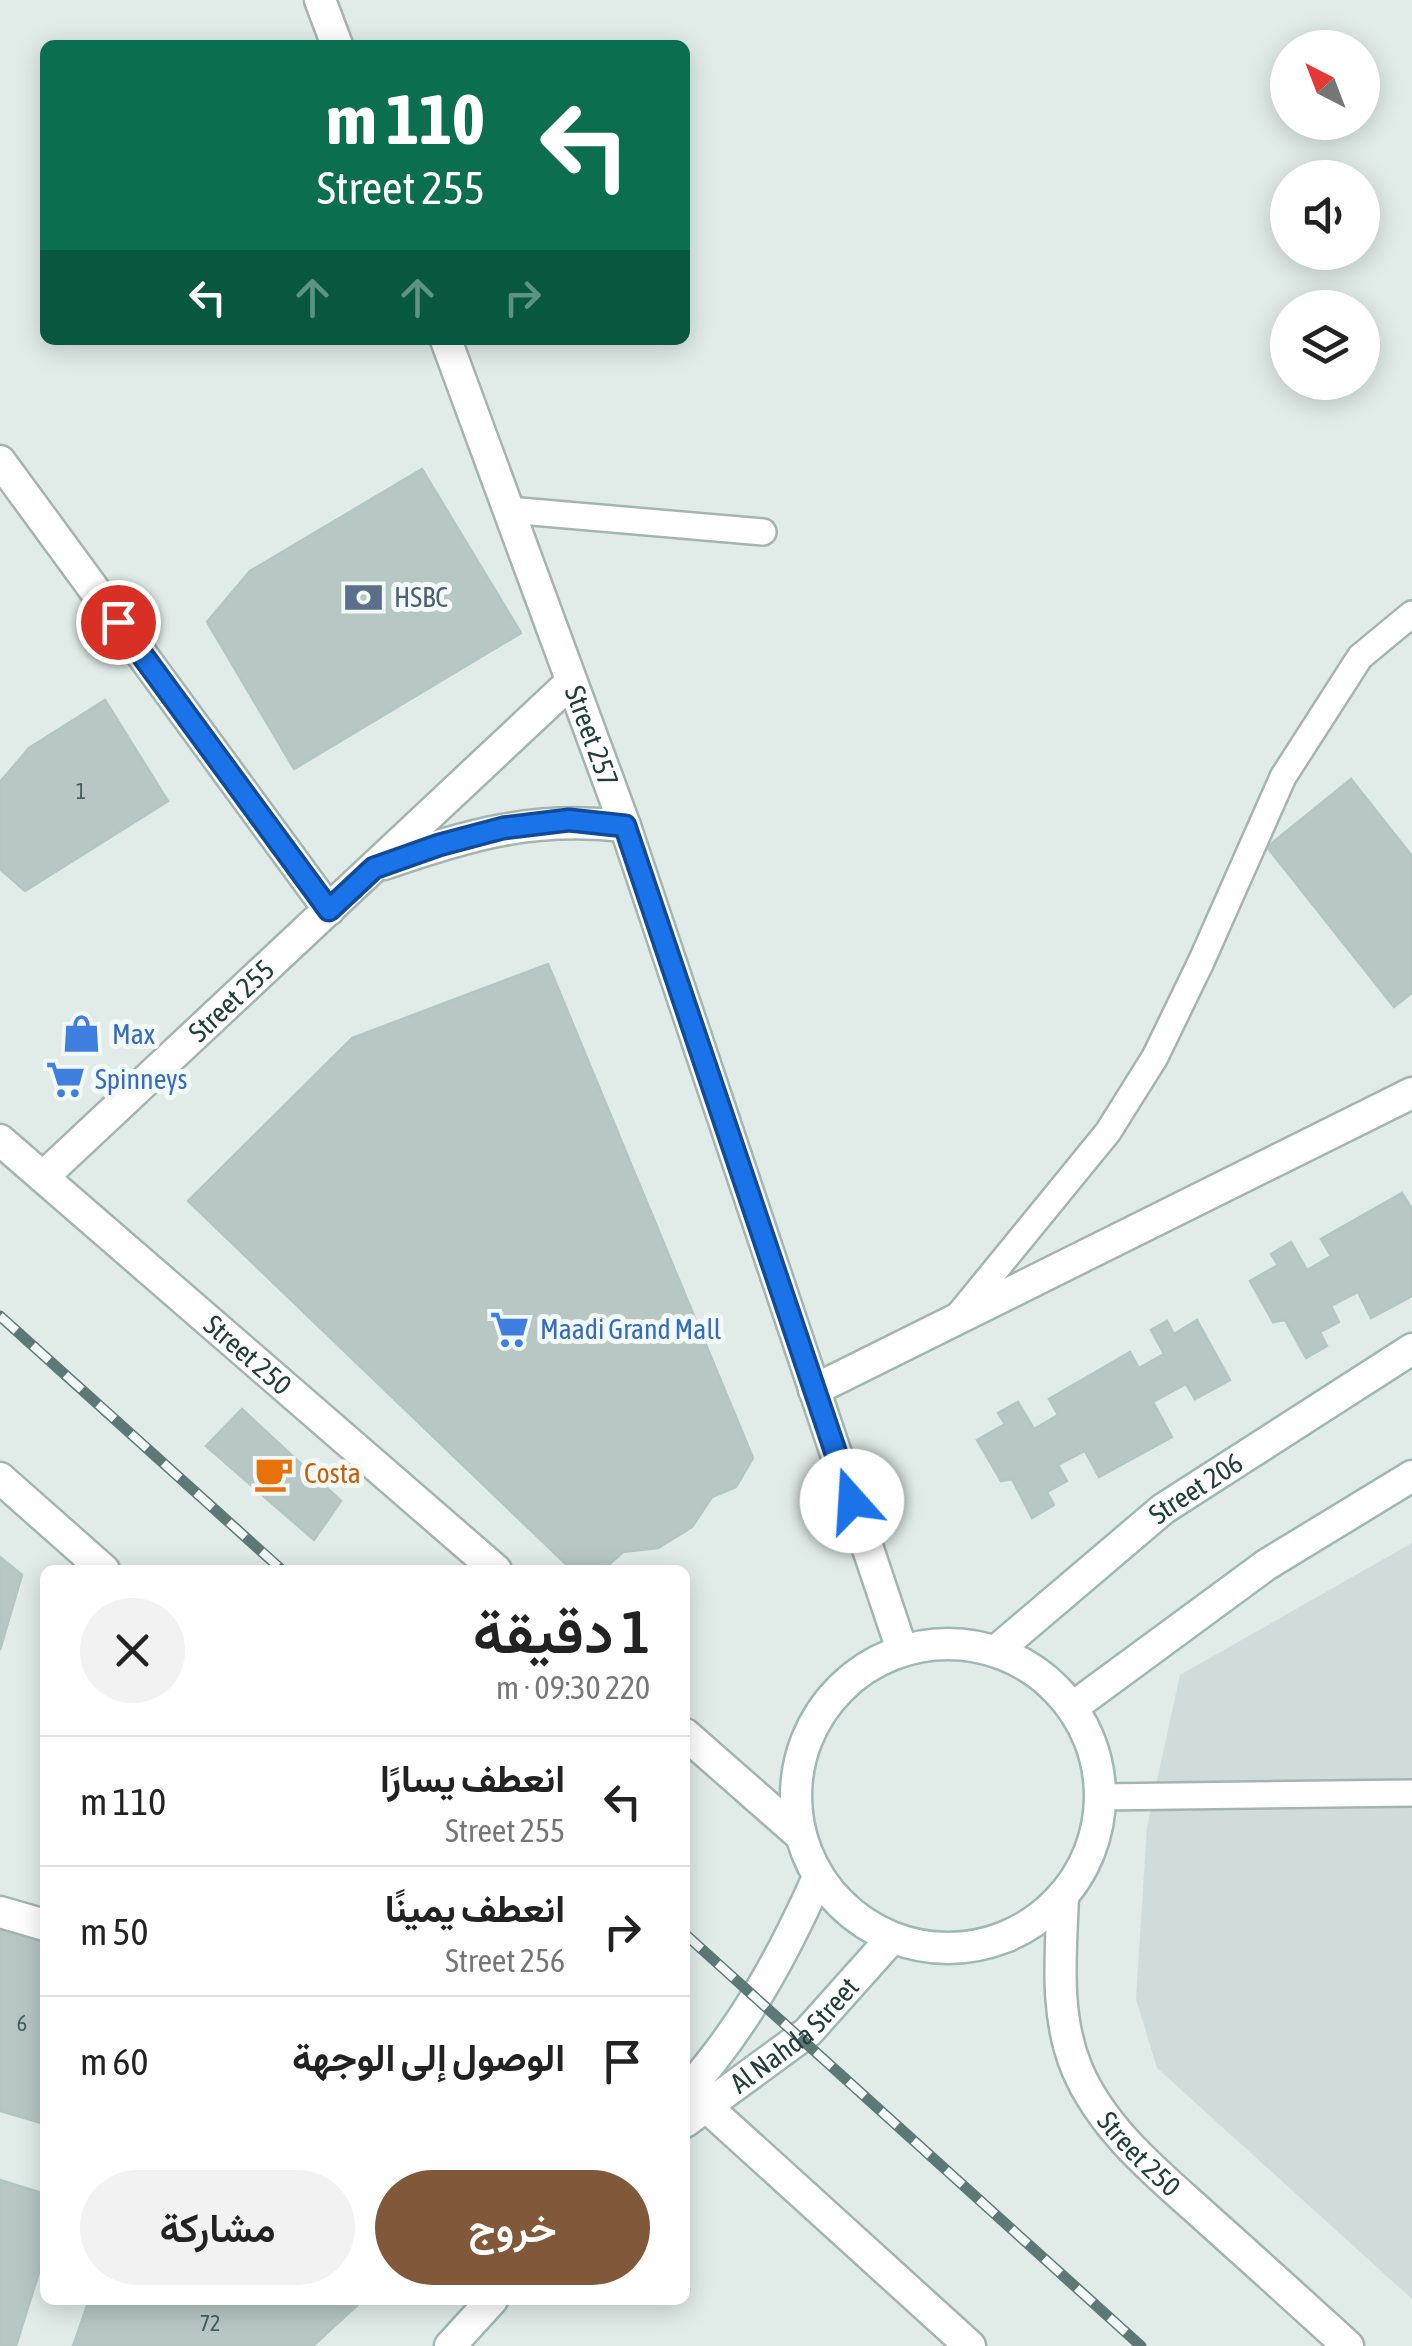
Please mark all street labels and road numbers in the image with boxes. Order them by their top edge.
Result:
street label: Street 257 [559,681,625,791]
street label: Street 255 [182,953,280,1048]
street label: Street 250 [198,1308,298,1401]
street label: Street 206 [1142,1446,1248,1530]
street label: Al Nahda Street [724,1971,865,2099]
street label: Street 250 [1091,2106,1187,2203]

